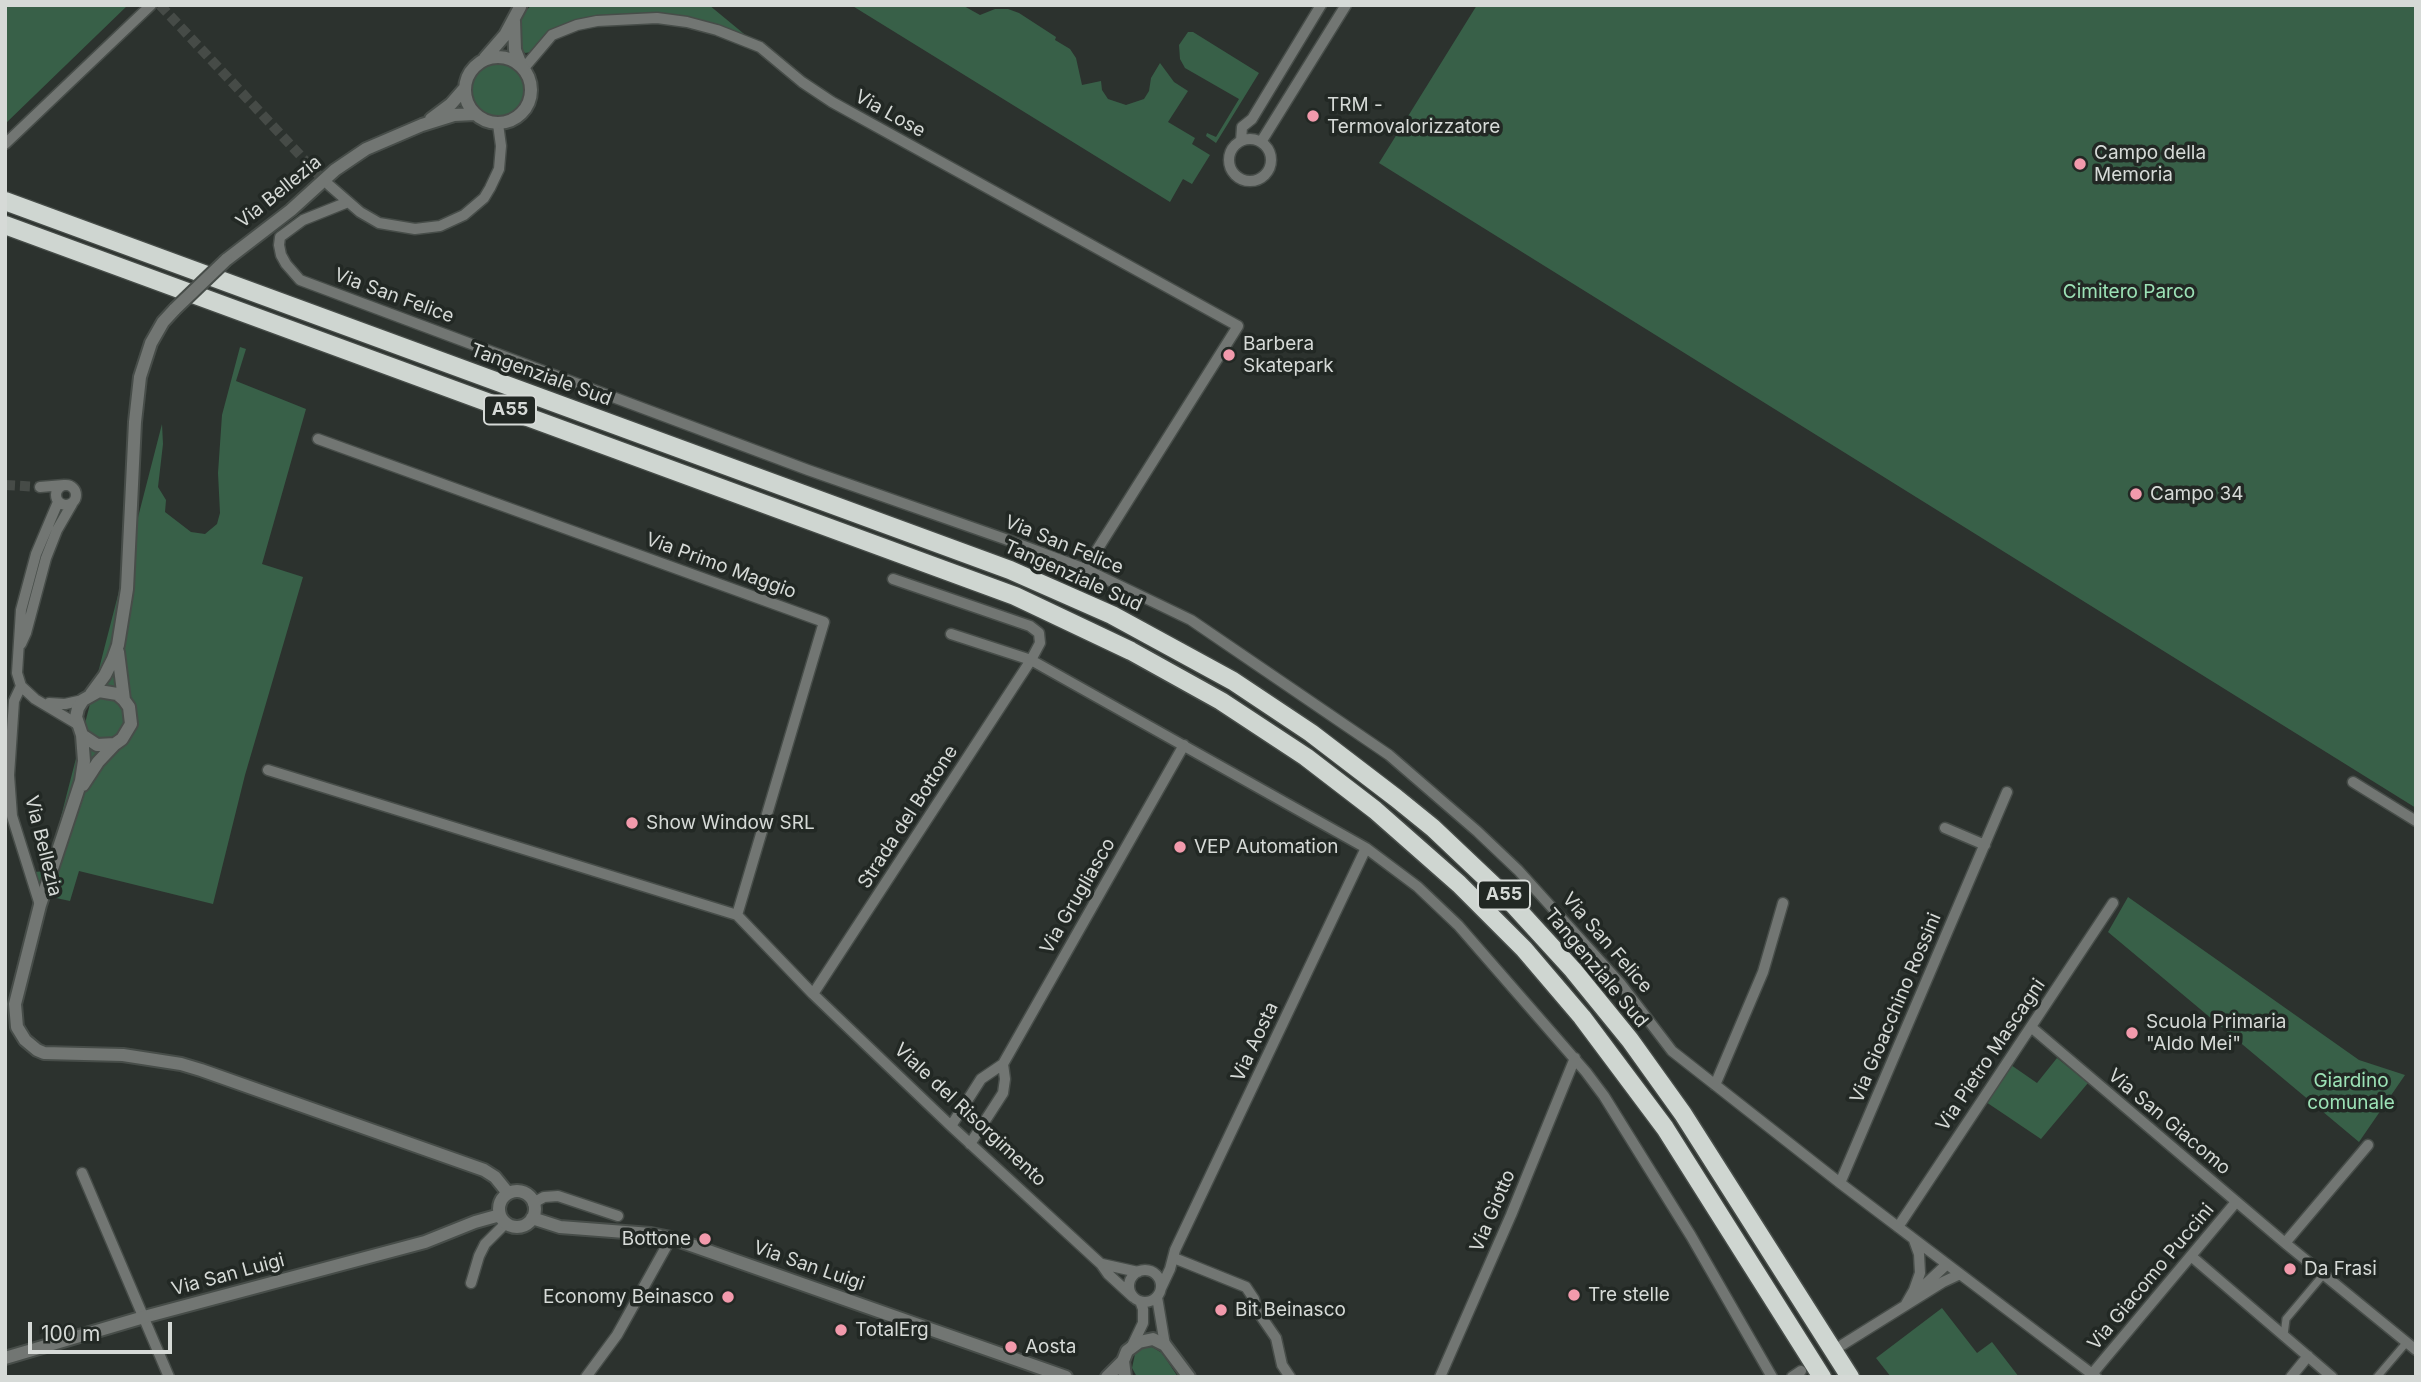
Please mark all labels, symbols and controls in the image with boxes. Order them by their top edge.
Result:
street label: Via Lose [851,85,929,143]
place label: TRM - Termovalorizzatore [1327,94,1500,138]
marker: TRM - Termovalorizzatore [1305,108,1321,124]
place label: Campo della Memoria [2094,142,2206,186]
street label: Via Bellezia [232,151,326,233]
marker: Campo della Memoria [2072,156,2088,172]
street label: Via San Felice [331,264,457,328]
park label: Cimitero Parco [2063,281,2195,303]
place label: Barbera Skatepark [1243,333,1334,377]
street label: Tangenziale Sud [467,339,615,411]
marker: Barbera Skatepark [1221,347,1237,363]
road number: A55 [484,396,536,424]
place label: Campo 34 [2150,483,2244,505]
marker: Campo 34 [2128,486,2144,502]
street label: Via San Felice [1001,511,1127,579]
street label: Via Primo Maggio [643,528,799,604]
street label: Tangenziale Sud [1001,535,1145,617]
street label: Strada del Bottone [853,741,963,893]
street label: Via Bellezia [19,793,67,899]
place label: Show Window SRL [646,812,815,834]
marker: Show Window SRL [624,815,640,831]
street label: Via Grugliasco [1036,834,1120,958]
place label: VEP Automation [1194,836,1339,858]
marker: VEP Automation [1172,839,1188,855]
road number: A55 [1478,880,1530,910]
street label: Via San Felice [1557,888,1657,998]
street label: Tangenziale Sud [1540,904,1652,1032]
street label: Via Gioacchino Rossini [1846,910,1946,1106]
street label: Via Pietro Mascagni [1932,975,2050,1135]
street label: Via Aosta [1227,999,1283,1085]
place label: Scuola Primaria "Aldo Mei" [2146,1011,2287,1055]
marker: Scuola Primaria "Aldo Mei" [2124,1025,2140,1041]
street label: Viale del Risorgimento [889,1039,1051,1191]
street label: Via San Giacomo [2103,1064,2235,1180]
park label: Giardino comunale [2307,1070,2395,1114]
street label: Via Giotto [1465,1166,1521,1256]
street label: Via Giacomo Puccini [2083,1199,2219,1355]
place label: Bottone [622,1228,691,1250]
marker: Bottone [697,1231,713,1247]
street label: Via San Luigi [750,1236,868,1296]
street label: Via San Luigi [169,1249,287,1301]
place label: Da Frasi [2304,1258,2377,1280]
marker: Da Frasi [2282,1261,2298,1277]
place label: Tre stelle [1588,1284,1670,1306]
place label: Economy Beinasco [543,1286,714,1308]
marker: Tre stelle [1566,1287,1582,1303]
marker: Economy Beinasco [720,1289,736,1305]
place label: Bit Beinasco [1235,1299,1346,1321]
marker: Bit Beinasco [1213,1302,1229,1318]
scale bar [32,1308,175,1352]
place label: TotalErg [855,1319,929,1341]
text: 100 m [41,1321,100,1346]
marker: TotalErg [833,1322,849,1338]
place label: Aosta [1025,1336,1077,1358]
marker: Aosta [1003,1339,1019,1355]

